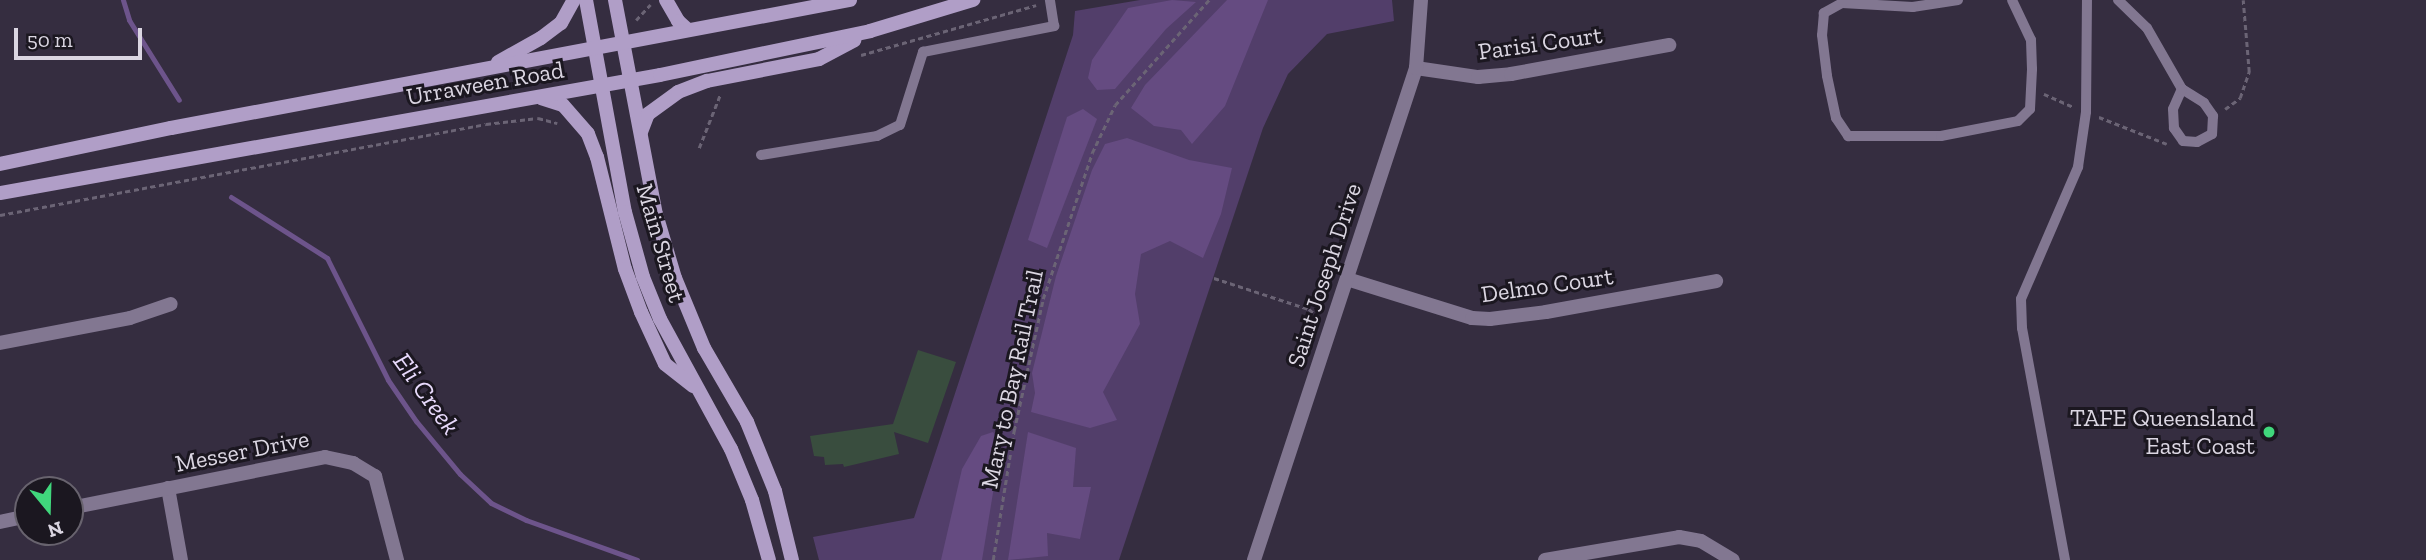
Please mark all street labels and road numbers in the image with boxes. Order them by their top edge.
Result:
street label: Parisi Court [1476,20,1604,66]
street label: Urraween Road [404,55,566,111]
street label: Saint Joseph Drive [1281,179,1367,371]
street label: Main Street [630,181,692,305]
street label: Delmo Court [1479,261,1615,309]
street label: Mary to Bay Rail Trail [975,266,1049,492]
street label: Messer Drive [172,424,312,478]

